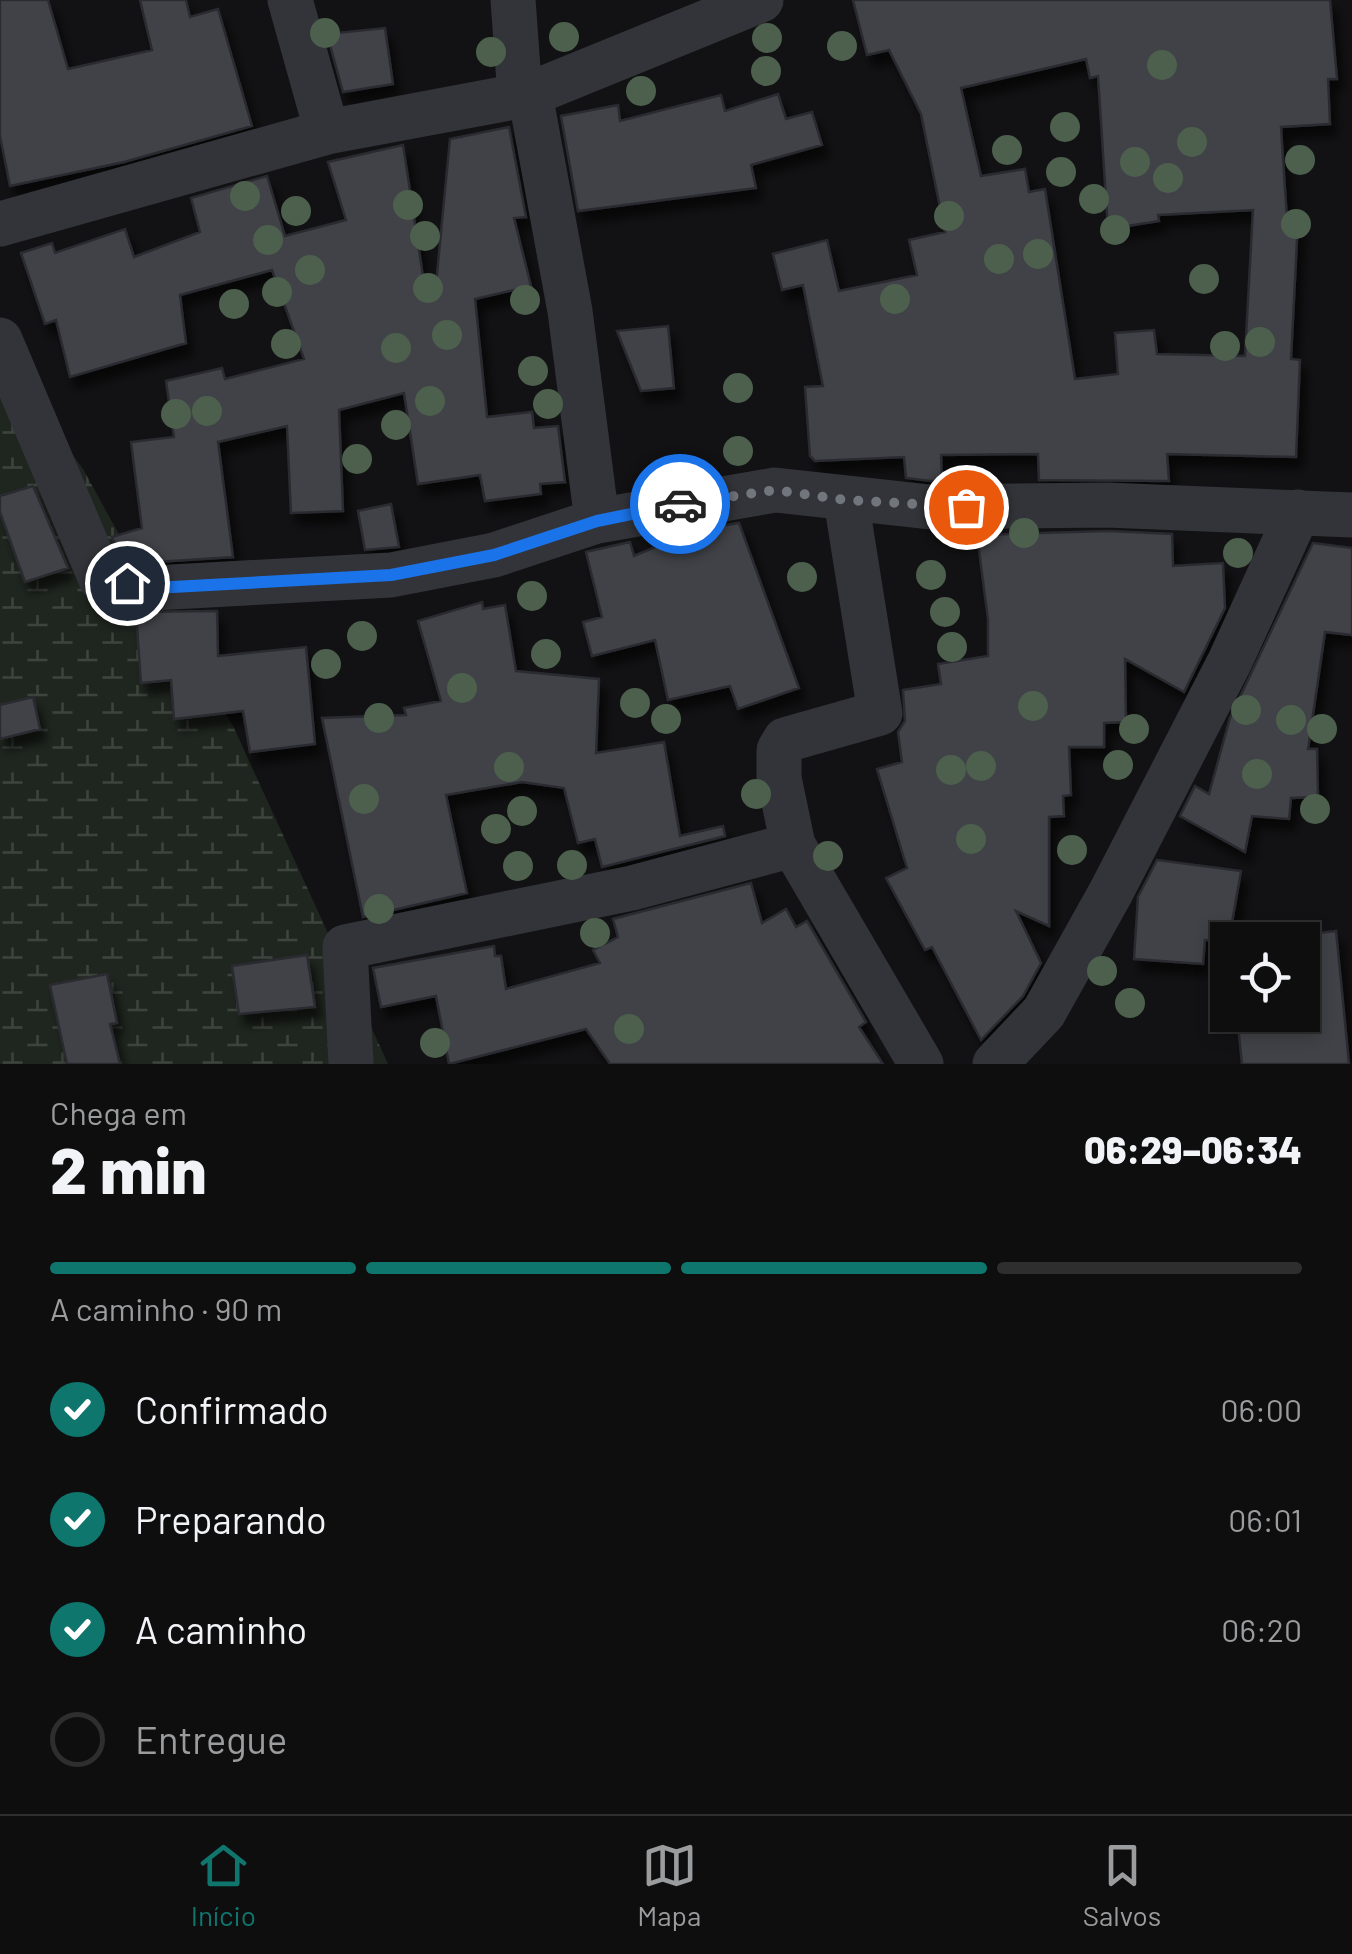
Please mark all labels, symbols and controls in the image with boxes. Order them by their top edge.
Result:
courier [630,454,730,554]
pin [924,465,1009,550]
icon: car [653,477,708,532]
icon: bag [939,480,994,535]
pin [85,541,170,626]
icon: home [100,556,155,611]
map controls [1210,922,1320,1032]
button: locate [1210,922,1320,1032]
text: Chega em [50,1093,187,1131]
text: 06:29–06:34 [1084,1126,1302,1172]
text: 2 min [50,1129,207,1207]
text: A caminho · 90 m [50,1289,282,1327]
icon: check [50,1382,105,1437]
text: Confirmado [135,1386,329,1432]
text: 06:00 [1220,1390,1302,1428]
icon: check [50,1492,105,1547]
text: Preparando [135,1496,327,1542]
text: 06:01 [1228,1500,1302,1538]
icon: check [50,1602,105,1657]
text: A caminho [135,1606,307,1652]
text: 06:20 [1221,1610,1302,1648]
text: Entregue [135,1716,287,1762]
tab: Início [191,1838,256,1932]
tab: Mapa [637,1838,701,1932]
tab: Salvos [1083,1838,1161,1932]

